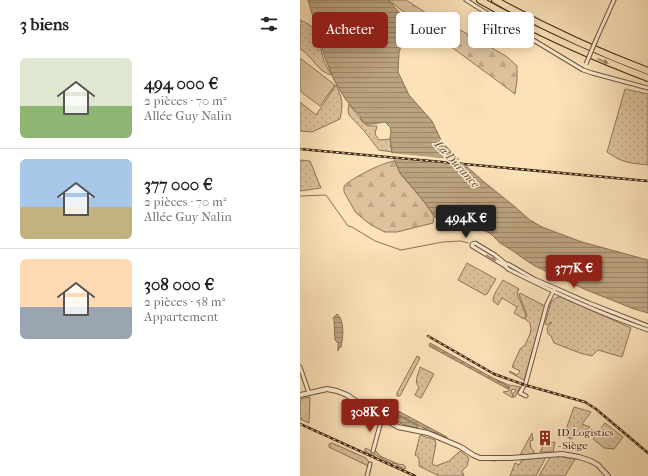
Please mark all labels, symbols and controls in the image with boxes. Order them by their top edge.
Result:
chip: Acheter [312,12,388,48]
chip: Louer [396,12,460,48]
chip: Filtres [468,12,534,48]
icon: filters [258,13,280,35]
text: 3 biens [20,14,69,34]
one-way arrow [597,57,609,64]
text: 494 000 € [144,73,218,93]
icon: home [52,74,100,122]
text: 2 pièces · 70 m² [144,93,226,108]
text: Allée Guy Nalin [144,108,232,123]
water label: La Durance [431,137,483,191]
text: 377 000 € [144,174,213,194]
icon: home [52,175,100,223]
text: 2 pièces · 70 m² [144,194,226,209]
pin: 494K € [433,205,499,239]
text: Allée Guy Nalin [144,209,232,224]
text: 494K € [445,210,487,225]
one-way arrow [485,254,497,261]
pin: 377K € [541,255,607,289]
text: 377K € [555,260,593,275]
text: 308 000 € [144,274,214,294]
icon: home [52,275,100,323]
text: 2 pièces · 58 m² [144,294,225,309]
text: Appartement [144,309,219,324]
pin: 308K € [337,399,403,433]
text: 308K € [351,404,390,419]
place label: ID Logistics - Siège [557,426,614,452]
building icon: ID Logistics - Siège [536,429,554,447]

